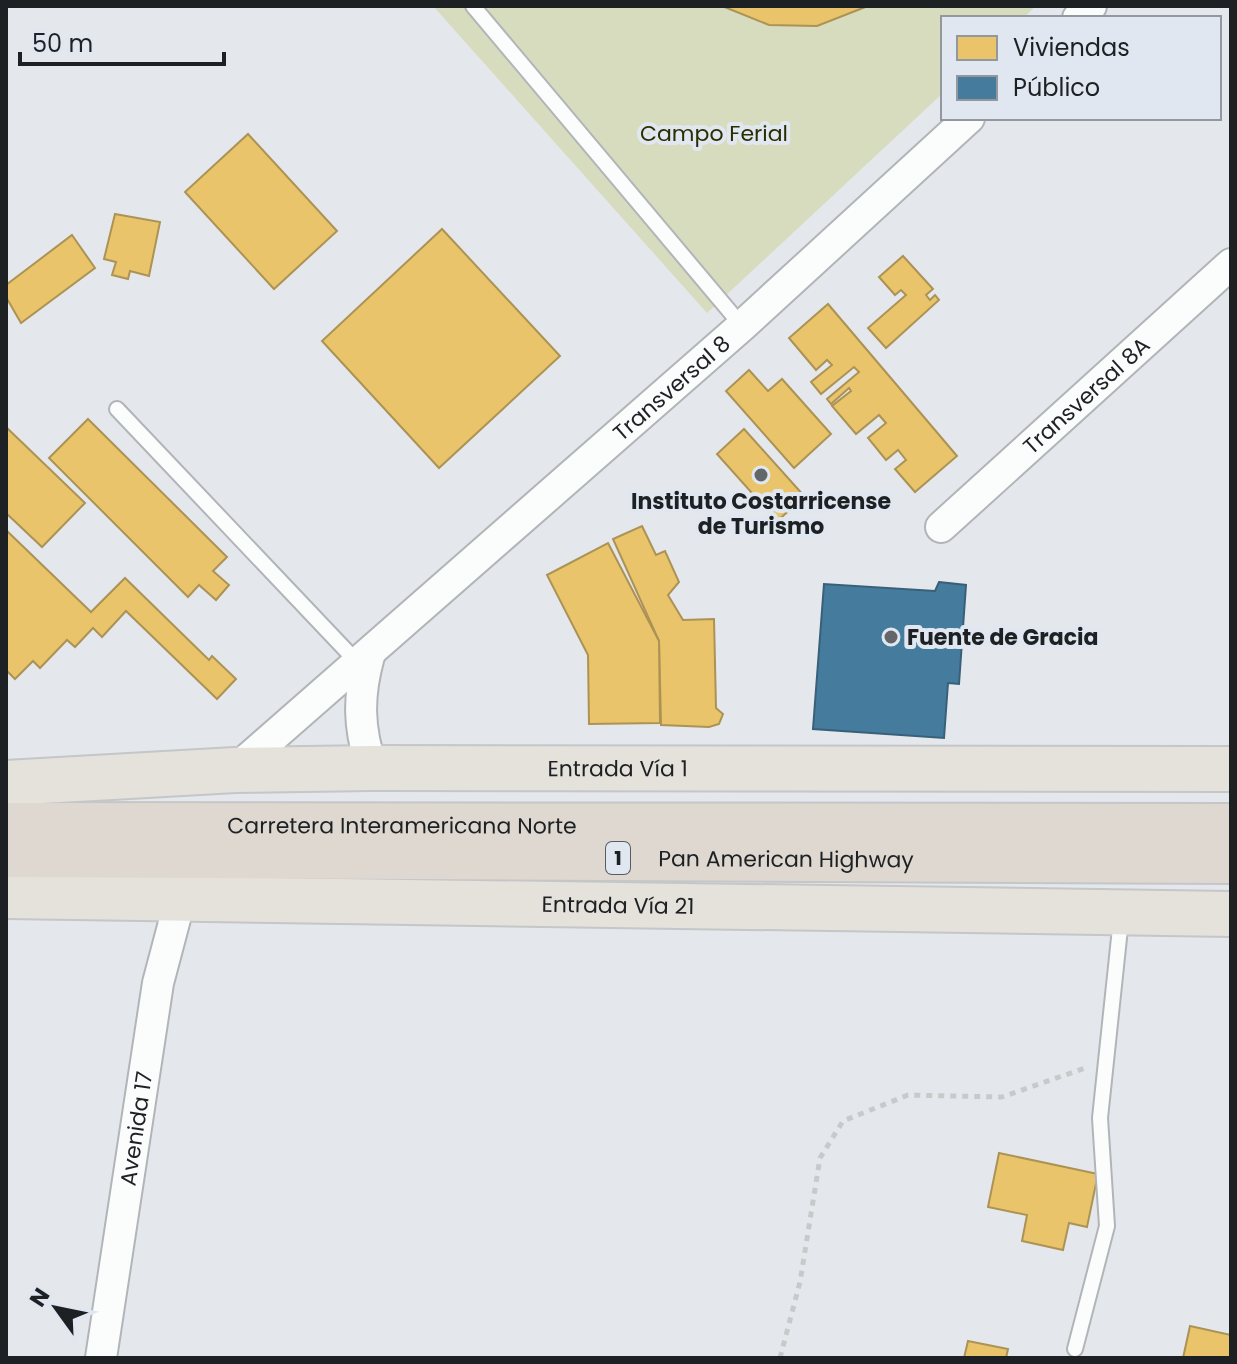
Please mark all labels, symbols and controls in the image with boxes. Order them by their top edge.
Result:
scale bar [20,16,224,66]
legend [941,16,1221,120]
text: 50 m [32,27,93,60]
text: Viviendas [1013,31,1130,64]
text: Público [1013,71,1100,104]
park label: Campo Ferial [640,118,788,149]
street label: Transversal 8 [606,328,737,448]
street label: Transversal 8A [1016,330,1157,461]
marker: Instituto Costarricense de Turismo [752,466,770,484]
place label: Instituto Costarricense de Turismo [631,486,891,542]
place label: Fuente de Gracia [907,622,1098,653]
marker: Fuente de Gracia [882,628,900,646]
street label: Entrada Vía 1 [547,753,688,784]
street label: Carretera Interamericana Norte [227,810,577,841]
road number: 1 [606,842,630,874]
street label: Pan American Highway [658,843,914,875]
street label: Entrada Vía 21 [541,889,695,922]
street label: Avenida 17 [112,1070,160,1188]
north arrow [16,1268,96,1348]
text: N [22,1282,57,1313]

